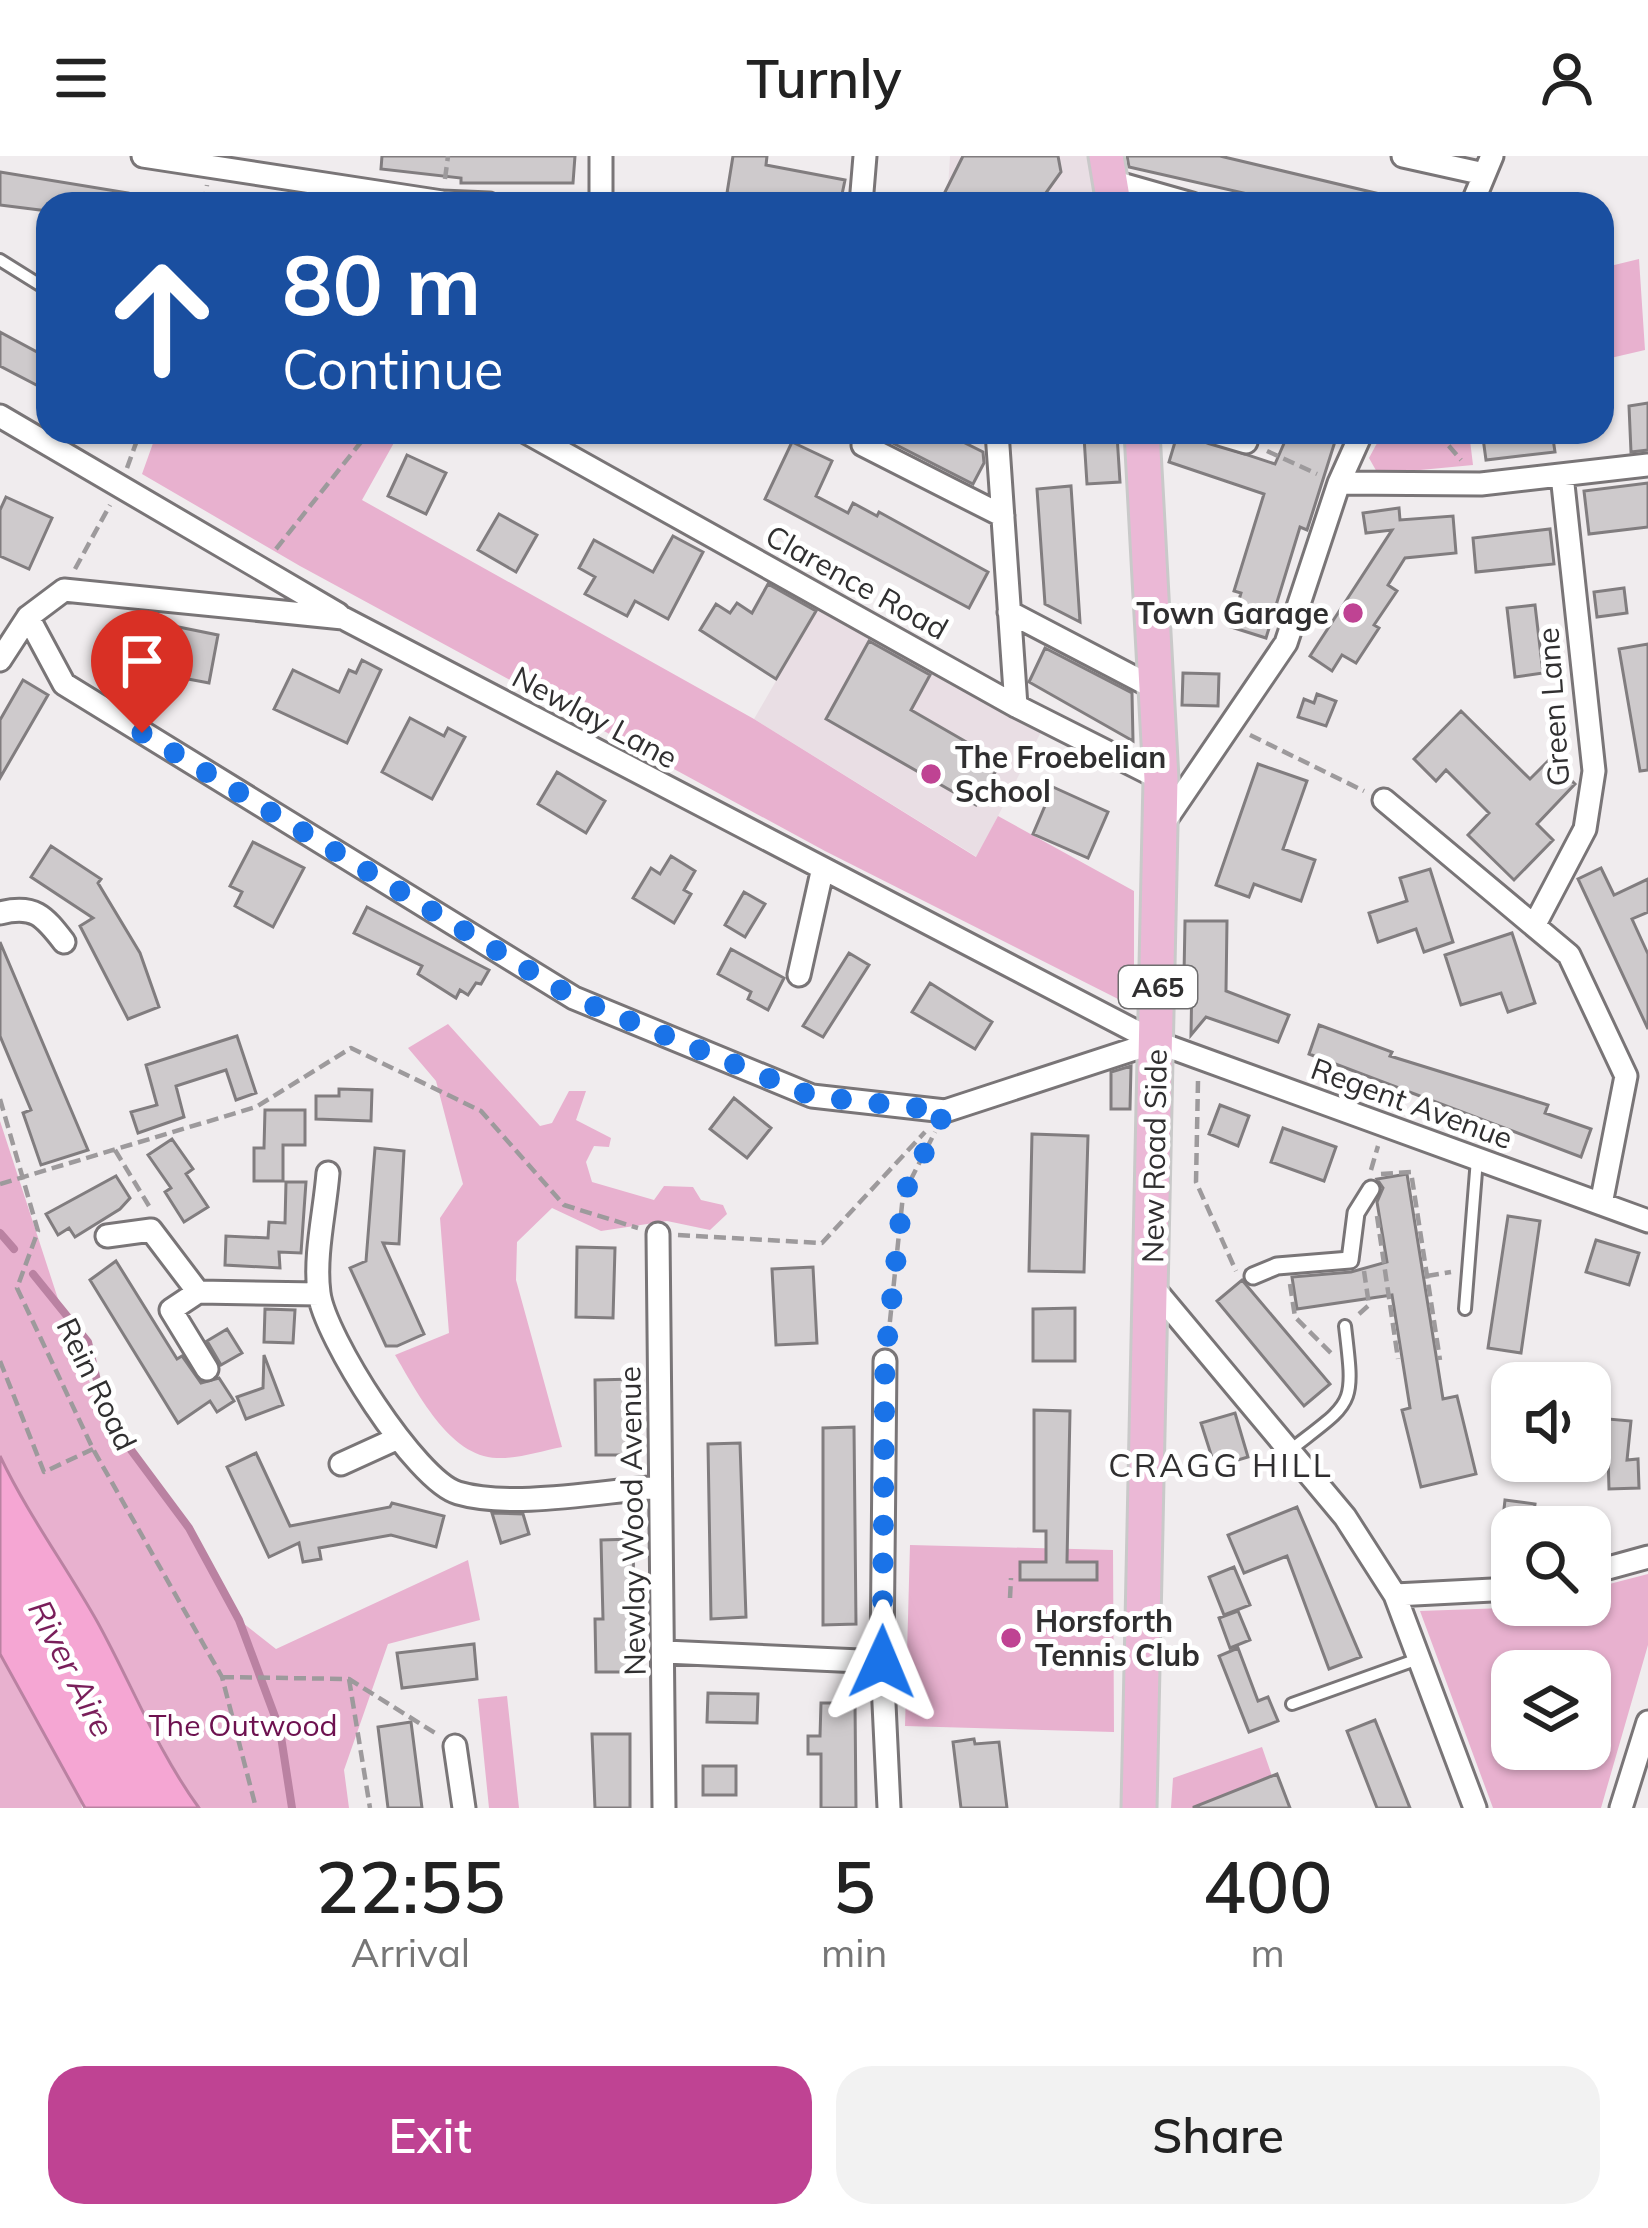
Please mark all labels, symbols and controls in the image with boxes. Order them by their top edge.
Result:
text: Turnly [746,44,902,112]
icon: menu [48,45,114,111]
icon: person [1534,45,1600,111]
text: 80 m [282,231,481,336]
icon: ahead [84,240,240,396]
text: Continue [282,335,503,403]
street label: Clarence Road [759,516,955,648]
place label: Town Garage [1136,594,1329,632]
marker: Town Garage [1340,600,1366,626]
pin [91,610,193,733]
street label: Green Lane [1529,626,1577,788]
icon: arrive [109,628,175,694]
street label: Newlay Lane [506,658,684,776]
place label: The Froebelian School [955,738,1166,810]
marker: The Froebelian School [918,761,944,787]
road number: A65 [1119,966,1197,1008]
street label: New Road Side [1133,1049,1175,1263]
street label: Regent Avenue [1306,1049,1518,1157]
street label: Rein Road [49,1311,145,1457]
map controls [1491,1362,1611,1770]
button: sound [1491,1362,1611,1482]
street label: Newlay Wood Avenue [610,1366,654,1676]
district label: CRAGG HILL [1108,1444,1334,1485]
button: search [1491,1506,1611,1626]
water label: River Aire [20,1593,124,1743]
position arrow [819,1599,945,1725]
place label: Horsforth Tennis Club [1035,1602,1200,1674]
marker: Horsforth Tennis Club [998,1625,1024,1651]
button: layers [1491,1650,1611,1770]
park label: The Outwood [148,1706,338,1744]
text: 22:55 [316,1841,505,1931]
text: 5 [833,1841,876,1931]
text: 400 [1203,1841,1332,1931]
text: Arrival [351,1928,470,1977]
text: min [821,1928,887,1977]
text: m [1251,1928,1285,1977]
button: Exit [48,2066,812,2204]
button: Share [836,2066,1600,2204]

